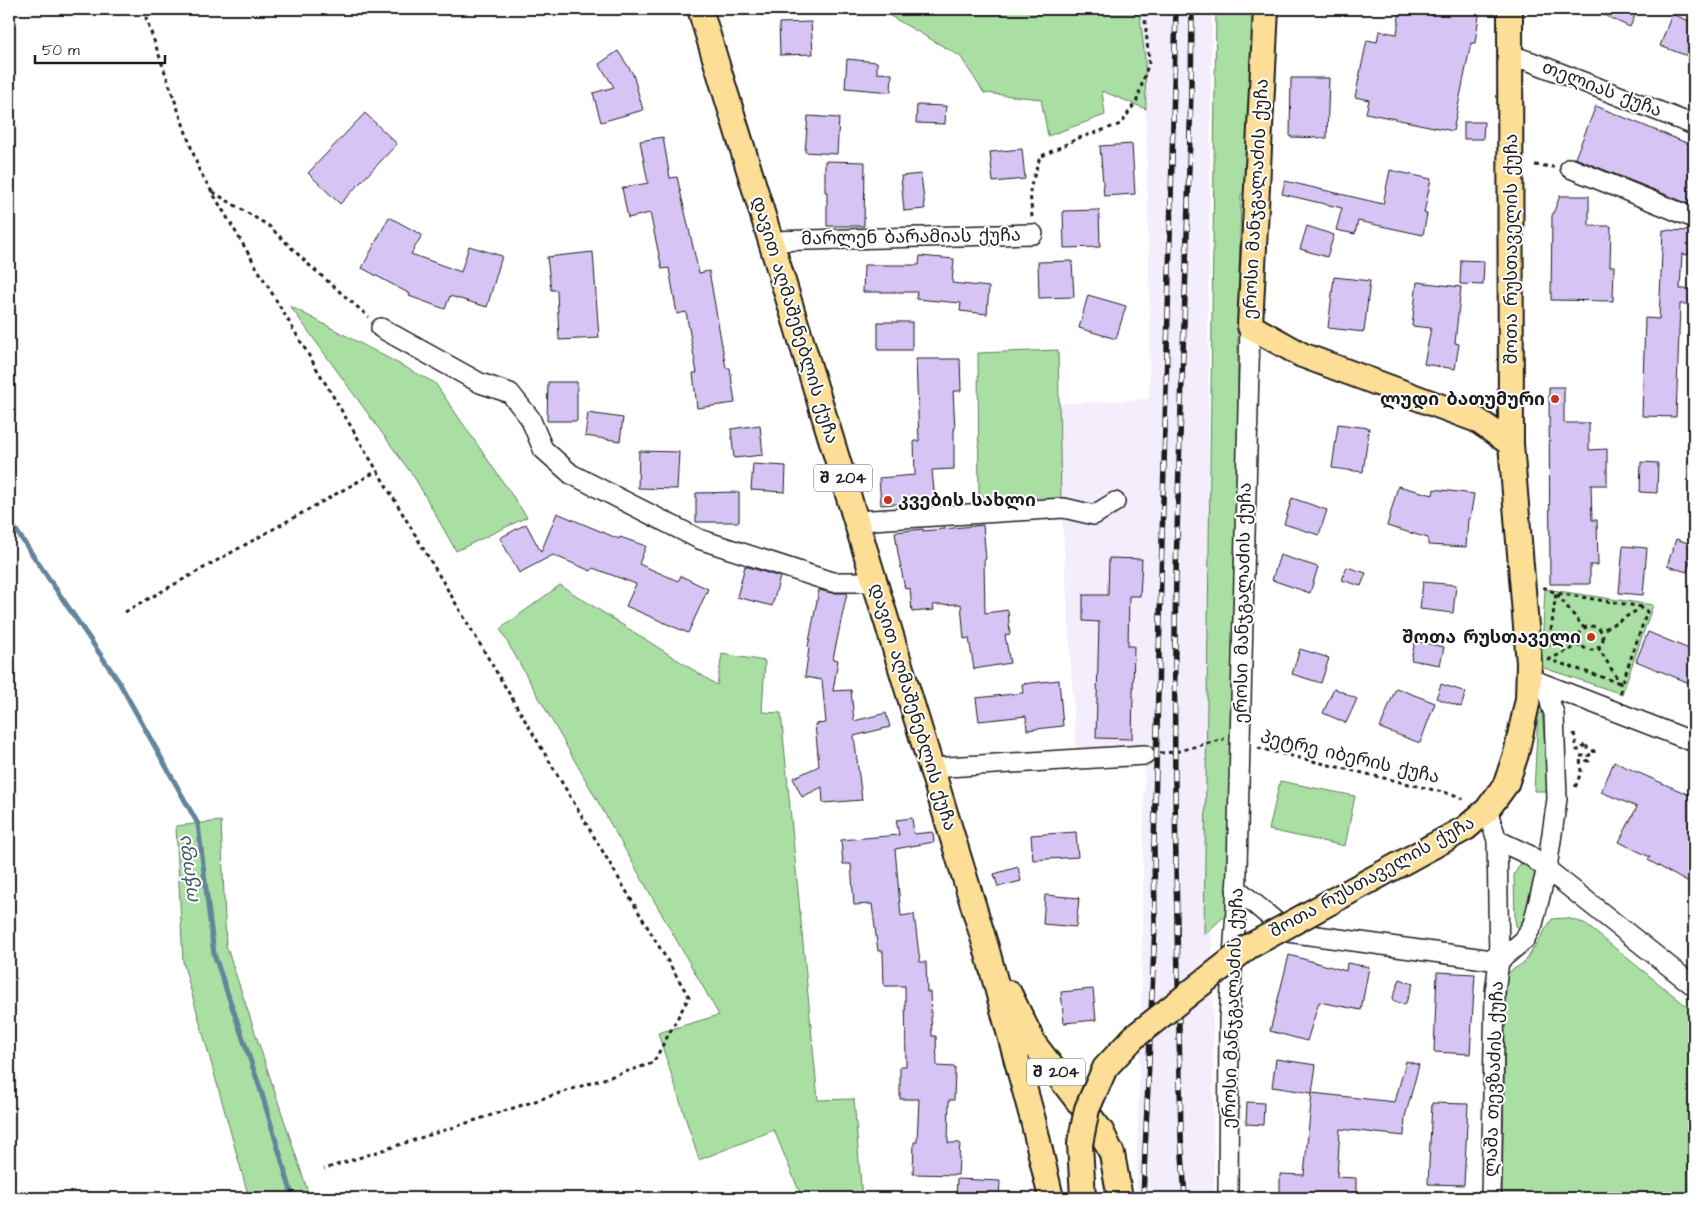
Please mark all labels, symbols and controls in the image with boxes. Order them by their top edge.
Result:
scale bar [35,32,165,64]
text: 50 m [42,40,80,61]
street label: თელიას ქუჩა [1539,55,1665,123]
street label: ეროსი მანჯგალაძის ქუჩა [1237,78,1275,320]
street label: შოთა რუსთაველის ქუჩა [1499,134,1524,364]
street label: დავით აღმაშენებლის ქუჩა [745,193,845,447]
street label: მარლენ ბარამიას ქუჩა [801,223,1021,251]
place label: ლუდი ბათუმური [1380,387,1545,412]
marker: ლუდი ბათუმური [1549,393,1561,405]
road number: შ 204 [814,464,872,492]
street label: ეროსი მანჯგალაძის ქუჩა [1228,482,1258,724]
place label: კვების სახლი [898,488,1036,513]
marker: კვების სახლი [882,494,894,506]
street label: დავით აღმაშენებლის ქუჩა [863,580,963,834]
place label: შოთა რუსთაველი [1402,625,1581,650]
marker: შოთა რუსთაველი [1585,631,1597,643]
street label: პეტრე იბერის ქუჩა [1258,724,1442,790]
street label: შოთა რუსთაველის ქუჩა [1265,810,1479,944]
water label: ოჭოფა [171,834,207,905]
street label: ეროსი მანჯგალაძის ქუჩა [1216,887,1250,1129]
street label: ლაშა თევზაძის ქუჩა [1478,981,1510,1177]
road number: შ 204 [1027,1058,1085,1086]

